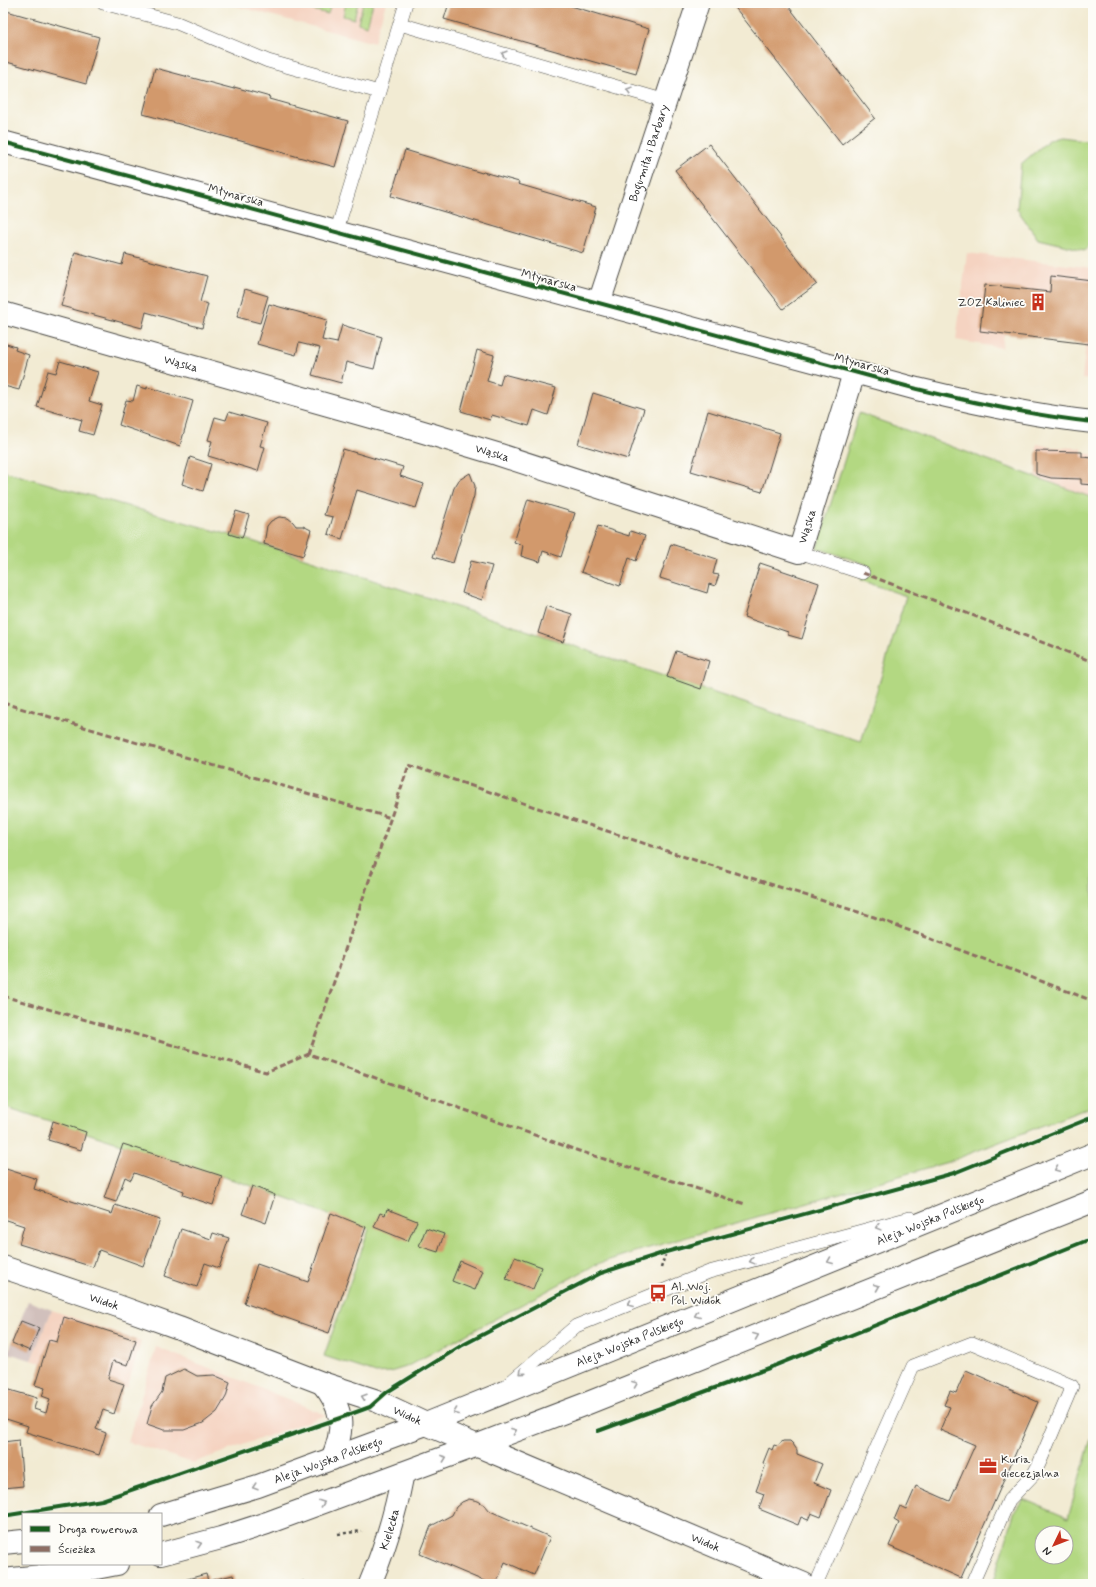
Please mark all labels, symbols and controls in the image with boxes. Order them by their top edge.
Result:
one-way arrow [501,50,508,59]
one-way arrow [625,86,632,95]
street label: Bogumiła i Barbary [626,102,673,204]
street label: Młynarska [206,181,265,211]
street label: Młynarska [519,266,578,296]
building icon: ZOZ Kaliniec [1028,292,1048,312]
place label: ZOZ Kaliniec [958,295,1025,311]
street label: Młynarska [832,350,891,380]
street label: Wąska [162,352,200,377]
street label: Wąska [473,441,511,467]
street label: Wąska [795,508,821,546]
one-way arrow [1053,1164,1061,1172]
street label: Aleja Wojska Polskiego [874,1192,987,1250]
one-way arrow [875,1222,882,1231]
one-way arrow [749,1256,756,1264]
one-way arrow [827,1256,834,1264]
place label: Al. Woj. Pol. Widok [671,1279,721,1309]
bus stop icon: Al. Woj. Pol. Widok [648,1283,668,1303]
one-way arrow [873,1284,880,1292]
street label: Widok [87,1290,121,1315]
one-way arrow [627,1299,635,1307]
one-way arrow [694,1310,701,1318]
street label: Aleja Wojska Polskiego [574,1313,687,1371]
one-way arrow [752,1332,759,1340]
one-way arrow [519,1368,526,1375]
one-way arrow [631,1381,639,1389]
one-way arrow [361,1393,368,1402]
street label: Widok [390,1402,424,1430]
one-way arrow [452,1408,459,1416]
one-way arrow [510,1428,517,1436]
street label: Aleja Wojska Polskiego [272,1434,385,1488]
place label: Kuria diecezjalna [1001,1452,1059,1482]
one-way arrow [440,1454,447,1462]
office icon: Kuria diecezjalna [978,1456,998,1476]
one-way arrow [252,1482,259,1491]
one-way arrow [318,1499,325,1508]
street label: Kielecka [376,1507,404,1552]
legend [22,1513,162,1565]
text: Droga rowerowa [58,1522,138,1538]
north arrow [1034,1525,1074,1565]
street label: Widok [688,1530,722,1557]
one-way arrow [195,1540,202,1549]
text: Ścieżka [58,1542,96,1558]
text: N [1040,1544,1055,1559]

